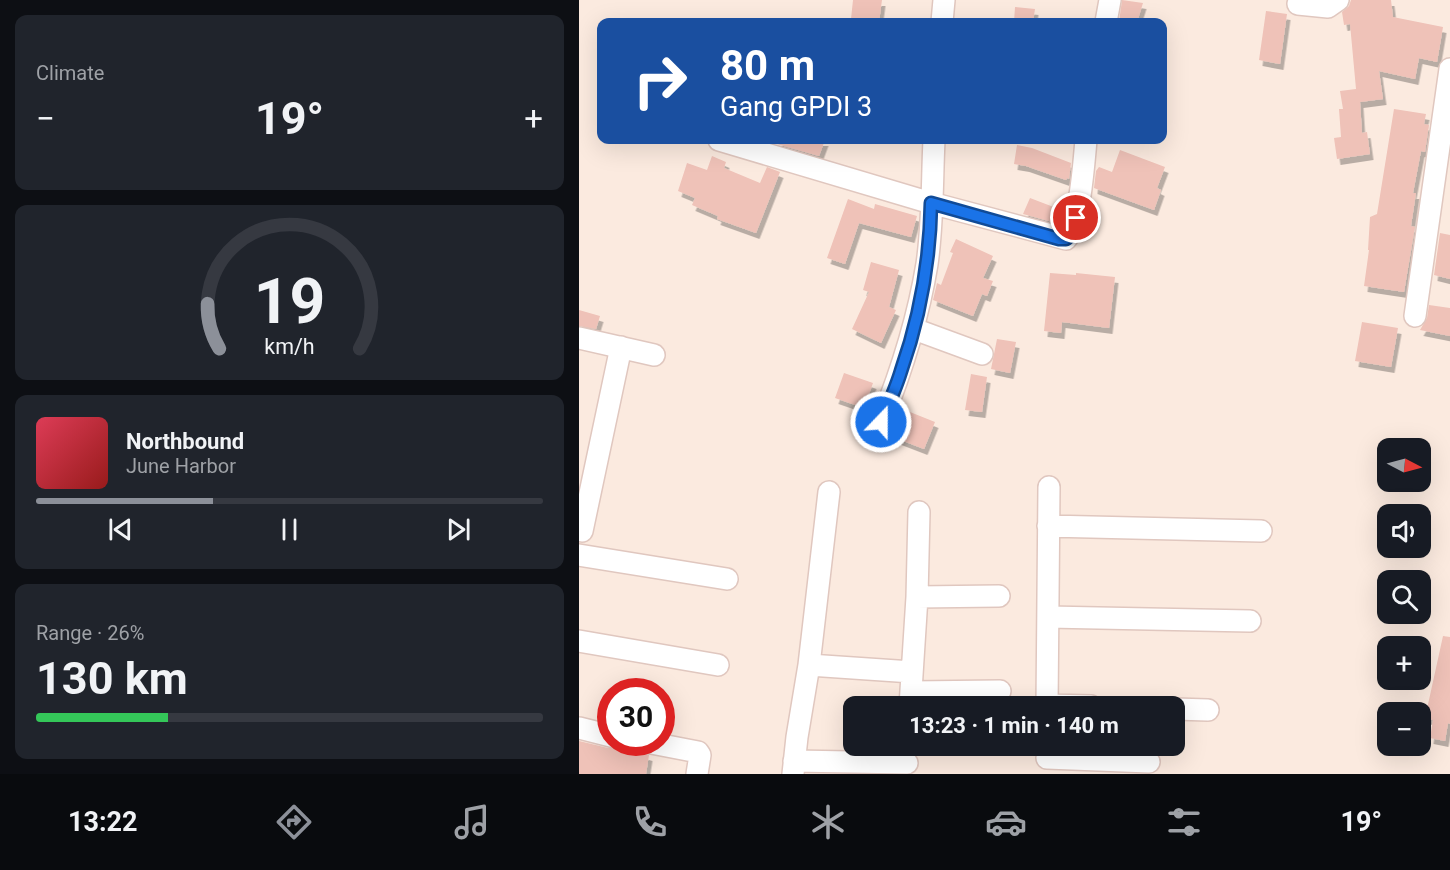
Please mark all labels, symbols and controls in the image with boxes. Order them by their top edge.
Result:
text: 80 m [720,41,815,90]
icon: right [621,42,699,120]
text: Climate [36,61,104,85]
text: Gang GPDI 3 [720,91,872,123]
text: 19° [255,92,324,145]
text: − [36,99,55,138]
text: + [524,99,543,138]
pin [1050,192,1101,243]
icon: arrive [1059,201,1092,234]
text: 19 [254,265,325,338]
text: km/h [264,335,315,360]
position arrow [849,390,913,454]
text: Northbound [126,429,244,454]
north arrow [1377,438,1431,492]
map controls [1377,438,1431,756]
text: June Harbor [126,454,236,478]
button: sound [1377,504,1431,558]
icon: previous [104,513,137,546]
icon: pause [273,513,306,546]
icon: next [442,513,475,546]
button: search [1377,570,1431,624]
text: Range · 26% [36,621,144,645]
button: + [1377,636,1431,690]
text: 130 km [36,652,188,705]
speed limit sign: 30 [597,678,675,756]
button: − [1377,702,1431,756]
text: 13:23 · 1 min · 140 m [909,713,1119,738]
icon: directions [273,801,315,843]
icon: music [451,801,493,843]
icon: phone [629,801,671,843]
icon: climate [807,801,849,843]
icon: car [985,801,1027,843]
icon: filters [1163,801,1205,843]
text: 13:22 [68,806,138,838]
text: 19° [1341,806,1382,838]

